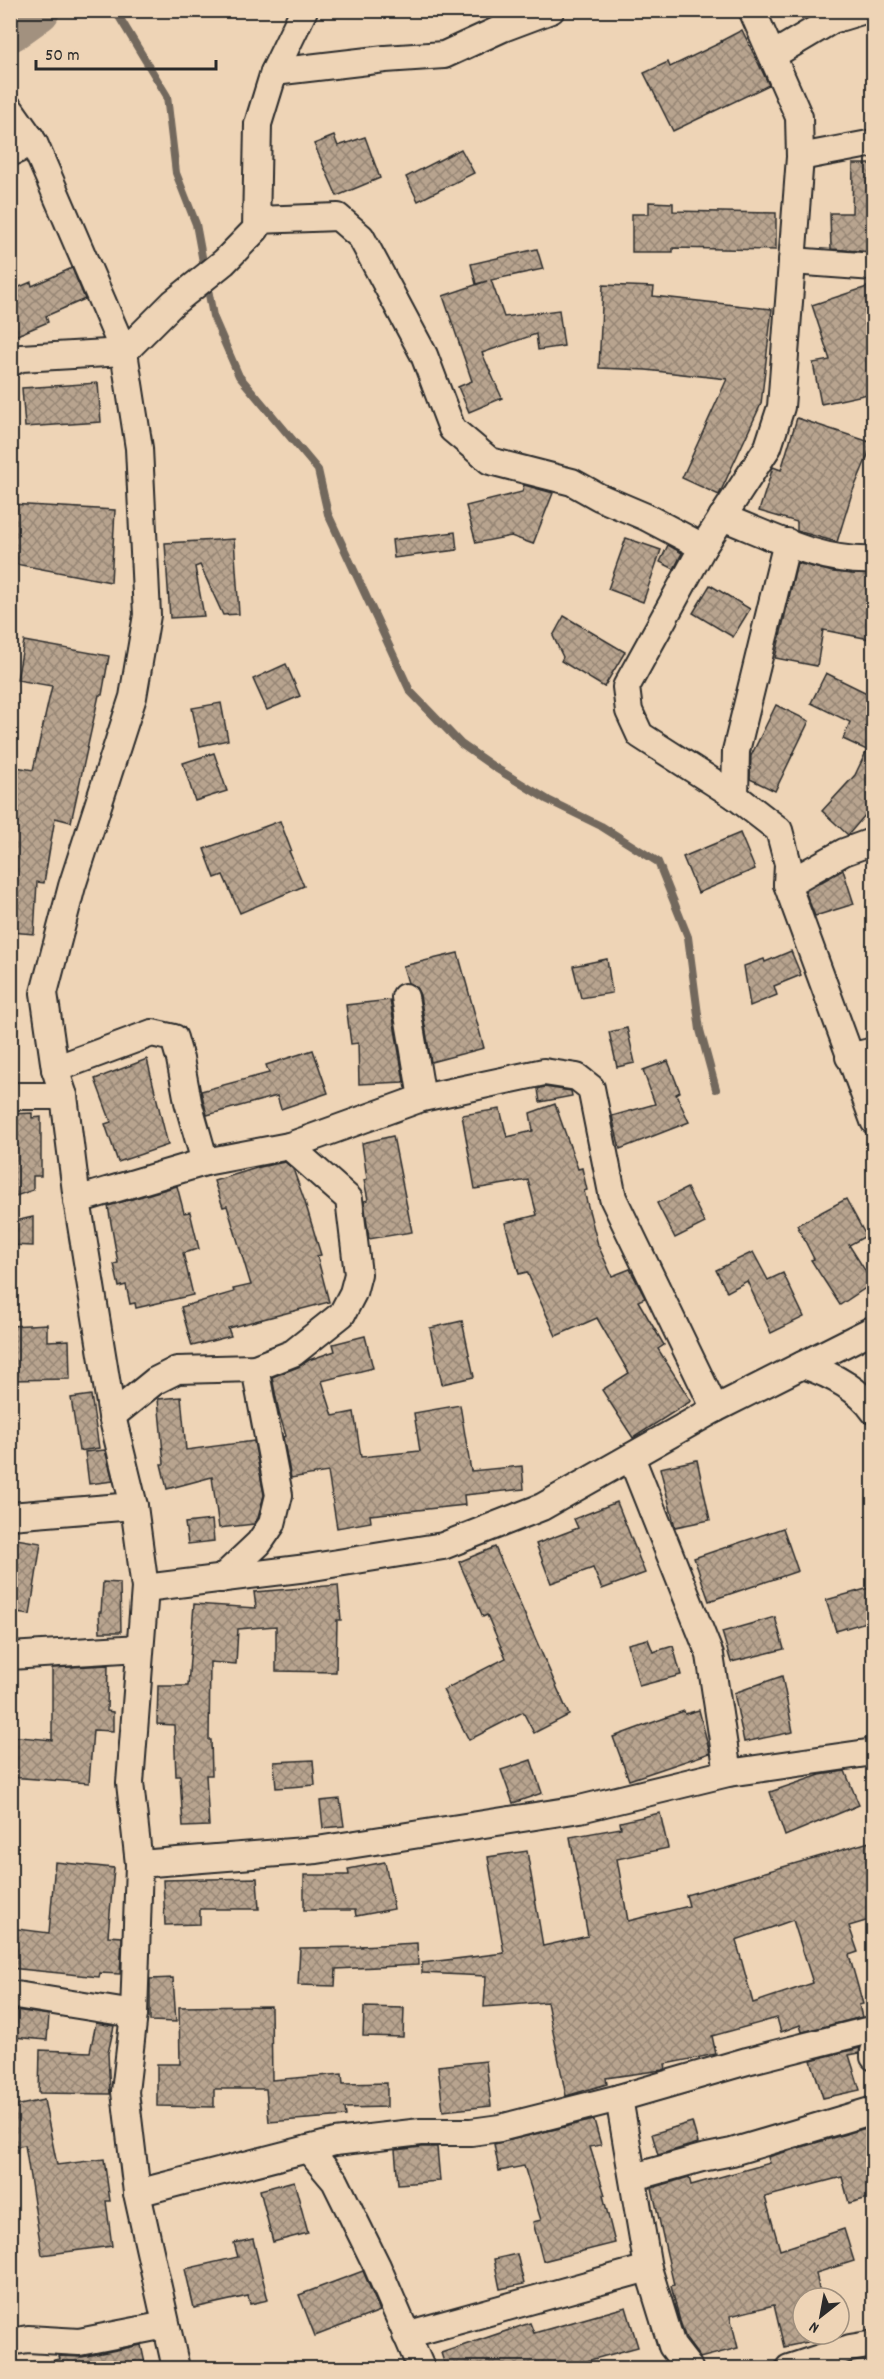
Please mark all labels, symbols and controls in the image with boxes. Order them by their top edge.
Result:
scale bar [36,33,216,71]
text: 50 m [45,44,80,69]
north arrow [791,2286,851,2346]
text: N [805,2315,824,2339]

